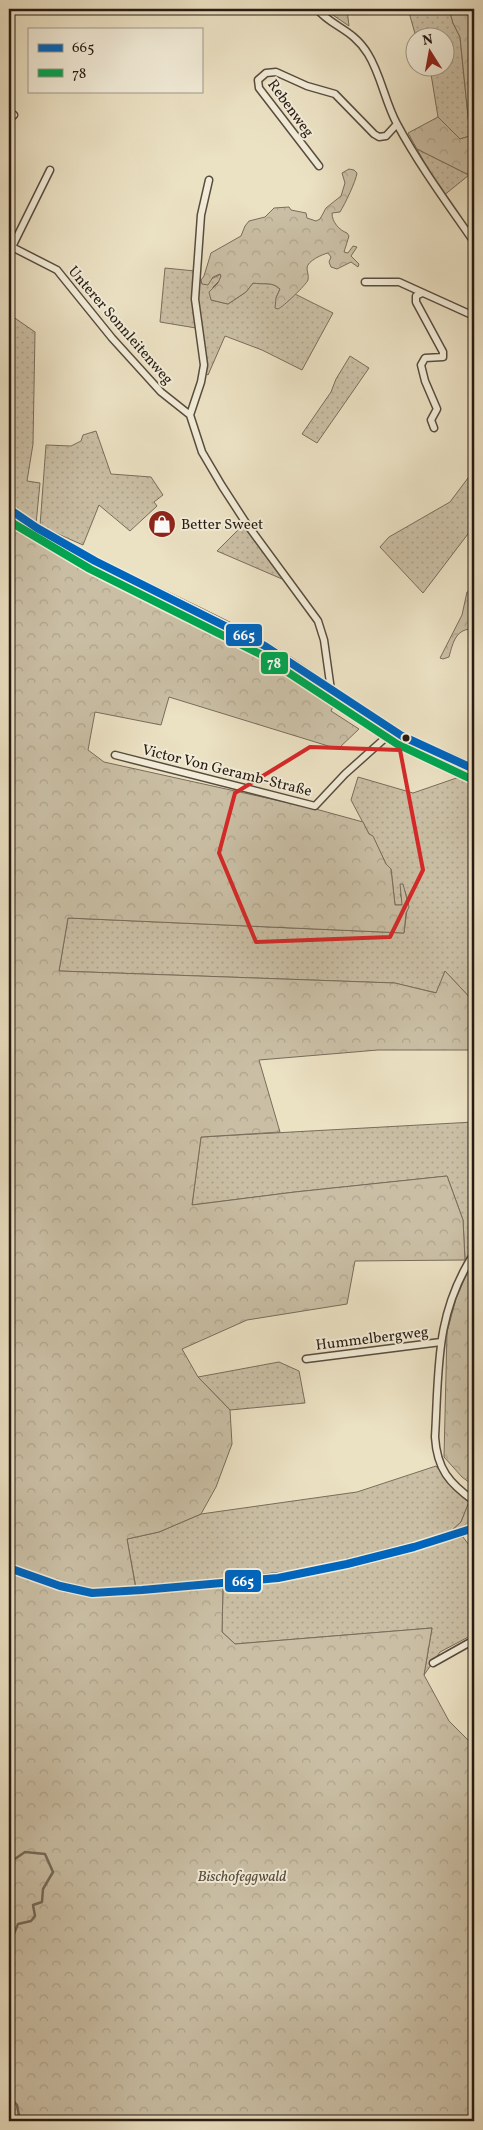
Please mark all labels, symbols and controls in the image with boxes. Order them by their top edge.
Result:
legend [28,28,202,92]
north arrow [406,28,456,78]
text: N [421,30,435,51]
text: 665 [72,38,94,59]
text: 78 [72,64,86,85]
street label: Rebenweg [262,76,318,142]
street label: Unterer Sonnleitenweg [62,262,178,390]
shop icon: Better Sweet [147,509,177,539]
place label: Better Sweet [181,515,263,536]
line badge: 665 [225,623,263,647]
text: 665 [233,627,255,646]
line badge: 78 [260,651,289,675]
text: 78 [267,655,281,674]
unlabelled marker [401,733,411,743]
street label: Victor Von Geramb-Straße [139,740,314,803]
street label: Hummelbergweg [315,1322,430,1357]
line badge: 665 [224,1569,262,1593]
text: 665 [232,1573,254,1592]
park label: Bischofeggwald [197,1867,287,1888]

